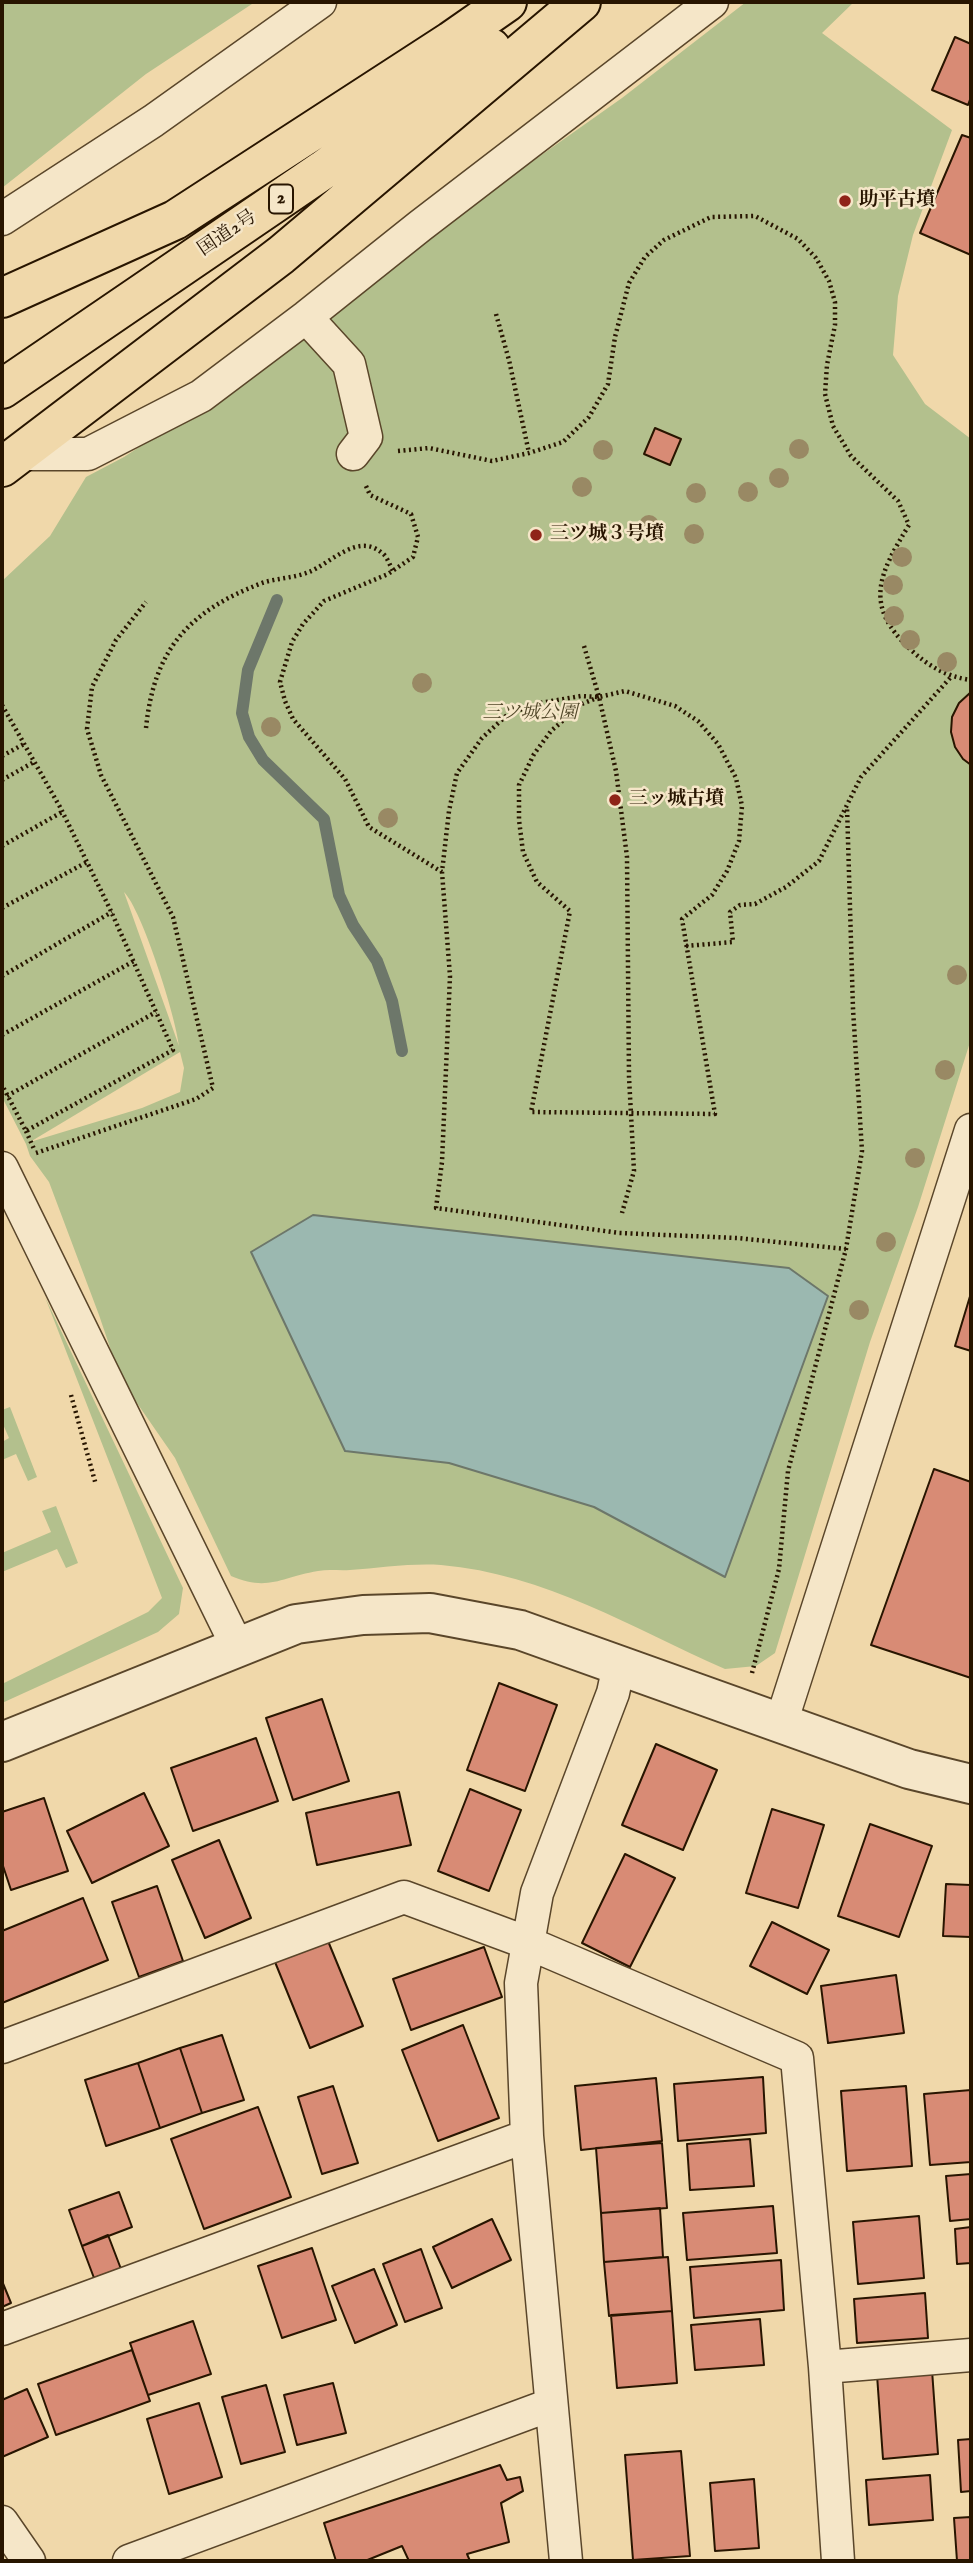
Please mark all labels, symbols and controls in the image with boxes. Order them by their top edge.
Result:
road number: 2 [269,184,293,214]
place label: 助平古墳 [859,190,935,212]
marker: 助平古墳 [837,193,853,209]
street label: 国道2号 [194,206,262,262]
place label: 三ツ城３号墳 [550,524,664,546]
marker: 三ツ城３号墳 [528,527,544,543]
park label: 三ツ城公園 [483,703,577,725]
place label: 三ッ城古墳 [629,789,724,811]
marker: 三ッ城古墳 [607,792,623,808]

